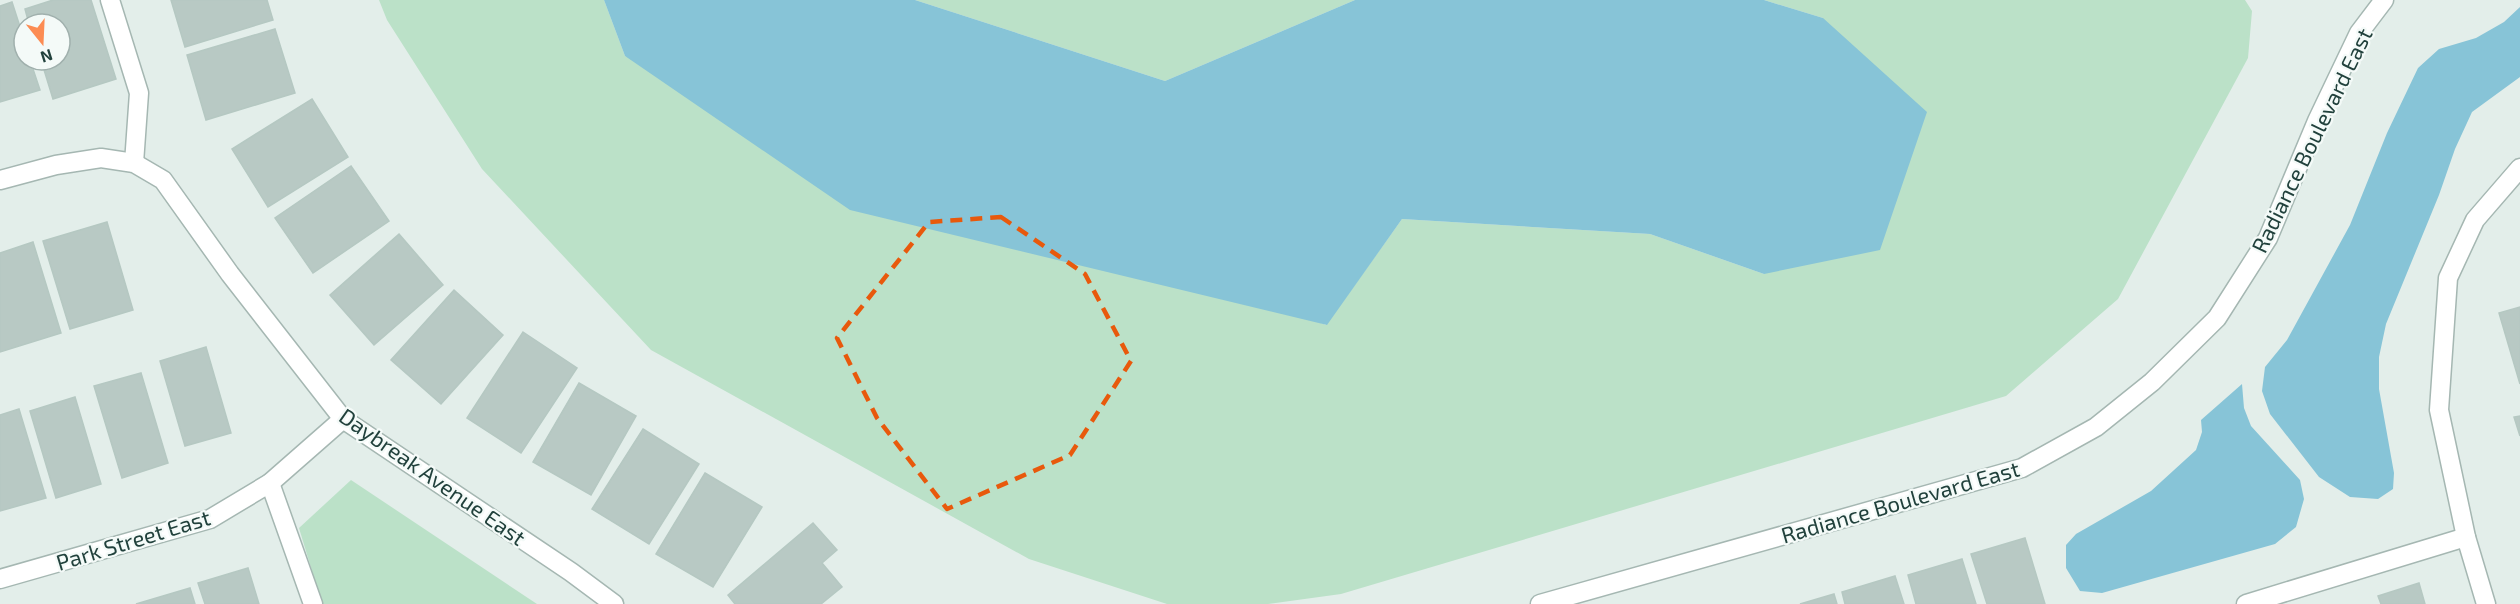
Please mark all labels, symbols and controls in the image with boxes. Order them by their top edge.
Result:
north arrow [12,12,72,72]
street label: Radiance Boulevard East [2245,23,2377,257]
text: N [38,46,55,68]
street label: Daybreak Avenue East [335,402,531,550]
street label: Radiance Boulevard East [1778,455,2022,547]
street label: Park Street East [53,503,213,575]

